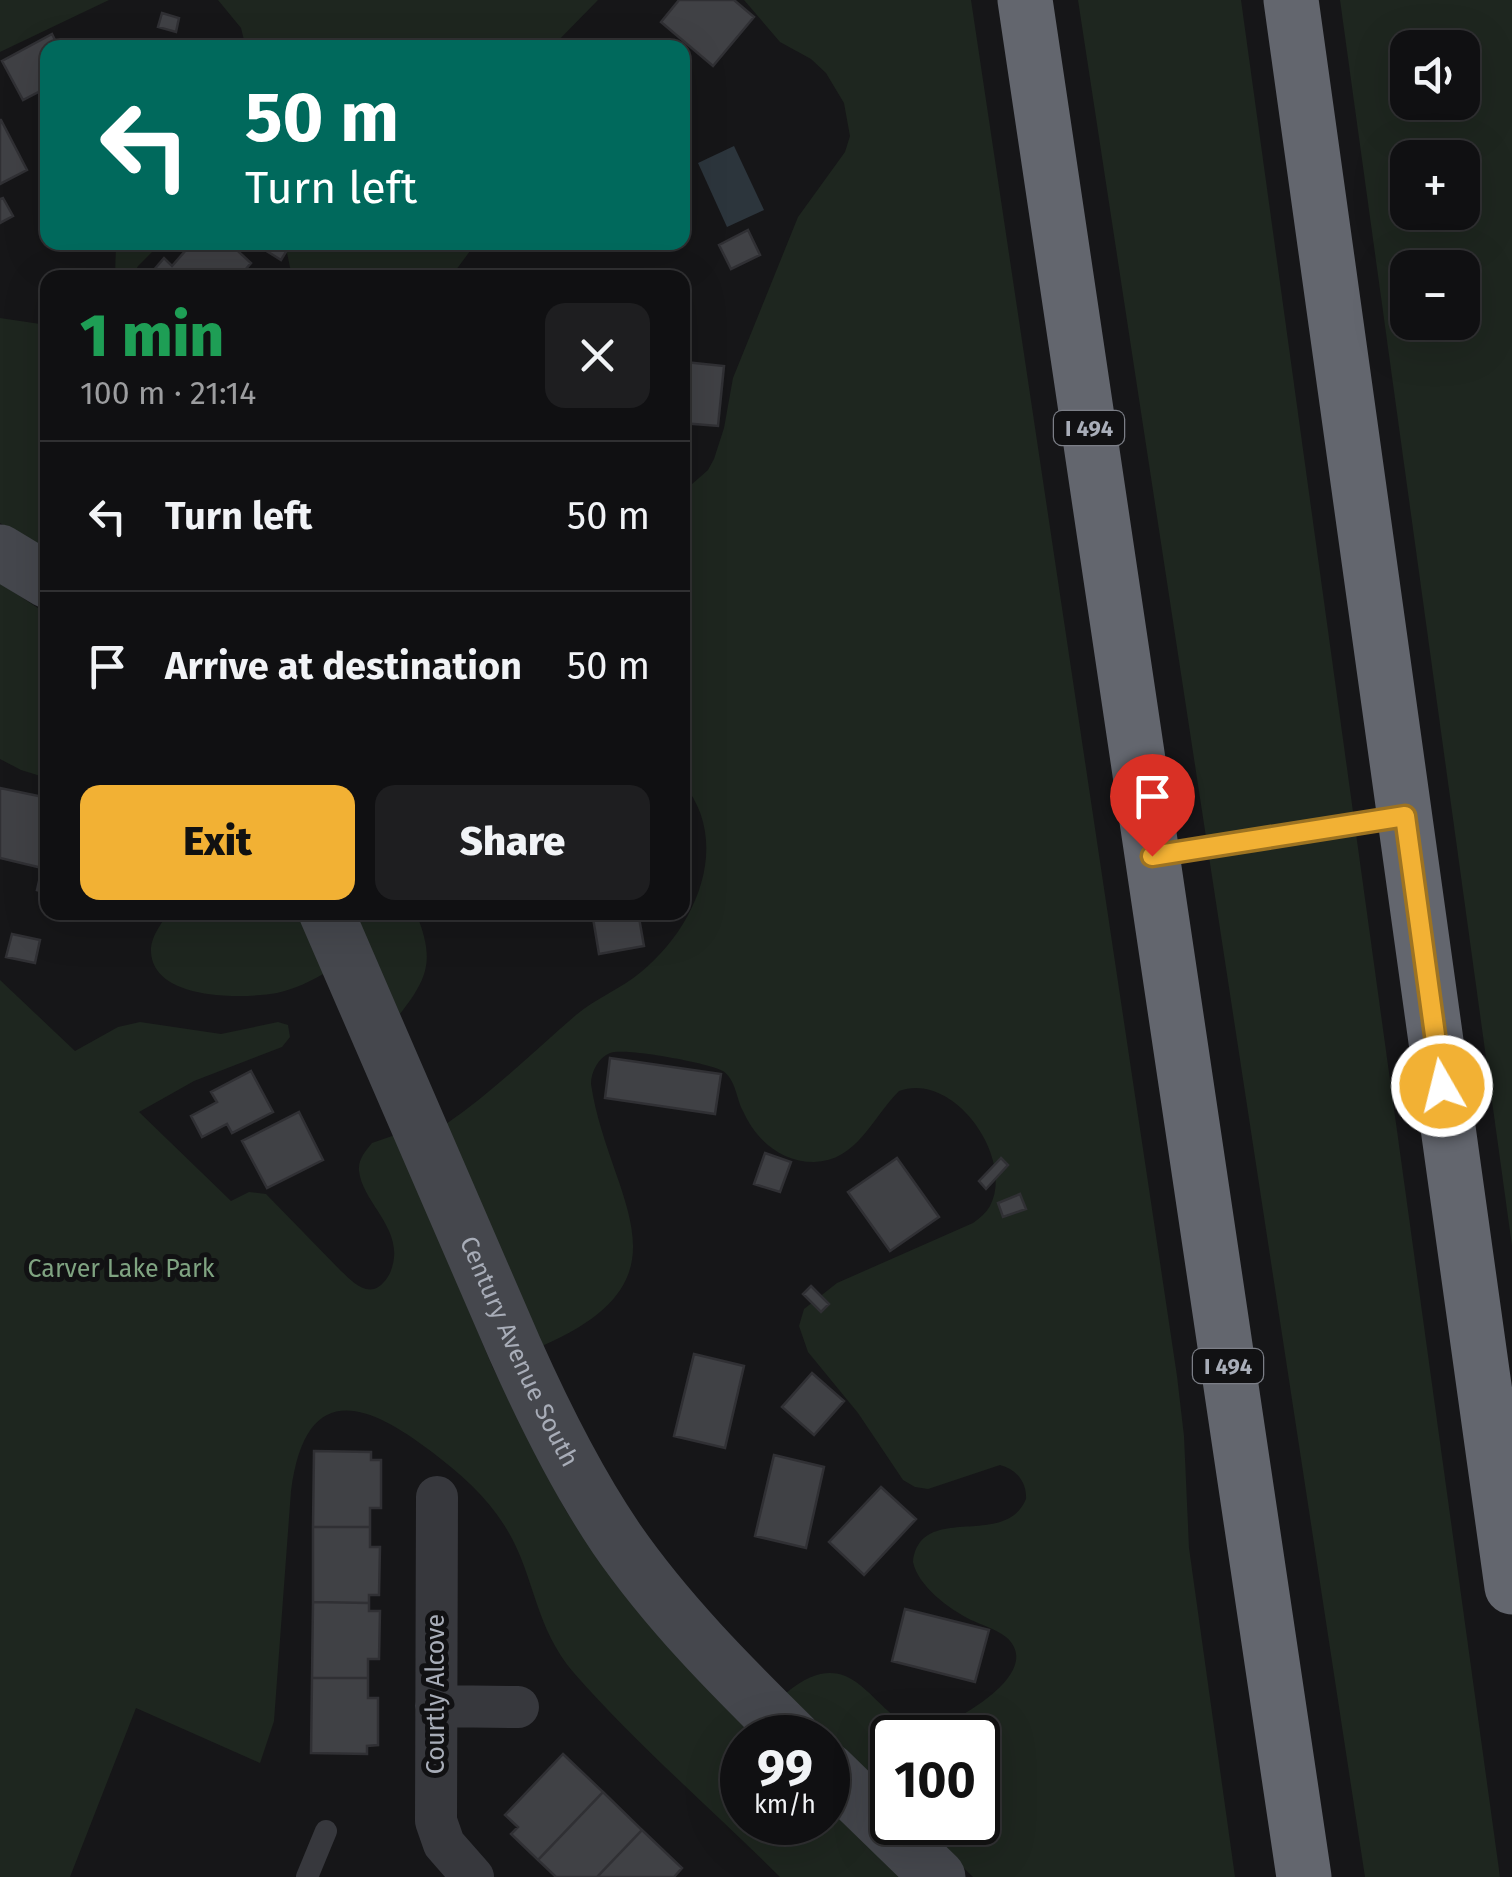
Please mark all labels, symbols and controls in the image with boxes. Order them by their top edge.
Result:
map controls [1390,30,1480,340]
button: sound [1390,30,1480,120]
text: 50 m [245,76,399,160]
icon: left [80,80,210,210]
button: + [1390,140,1480,230]
text: Turn left [245,161,417,215]
button: − [1390,250,1480,340]
text: 1 min [80,300,224,372]
button: close [545,303,650,408]
text: 100 m · 21:14 [80,374,256,412]
road number: I 494 [1054,411,1124,445]
icon: left [80,489,135,544]
text: Turn left [165,493,312,539]
text: 50 m [567,493,650,539]
icon: arrive [80,639,135,694]
text: Arrive at destination [165,643,522,689]
text: 50 m [567,643,650,689]
pin [1110,754,1195,857]
icon: arrive [1125,769,1180,824]
button: Exit [80,785,355,900]
button: Share [375,785,650,900]
position arrow [1390,1034,1494,1138]
street label: Century Avenue South [453,1232,585,1472]
park label: Carver Lake Park [28,1254,215,1284]
road number: I 494 [1193,1349,1263,1383]
street label: Courtly Alcove [421,1614,451,1774]
speed limit sign: 100 [870,1715,1000,1845]
text: 99 [757,1738,813,1798]
text: km/h [754,1790,816,1820]

